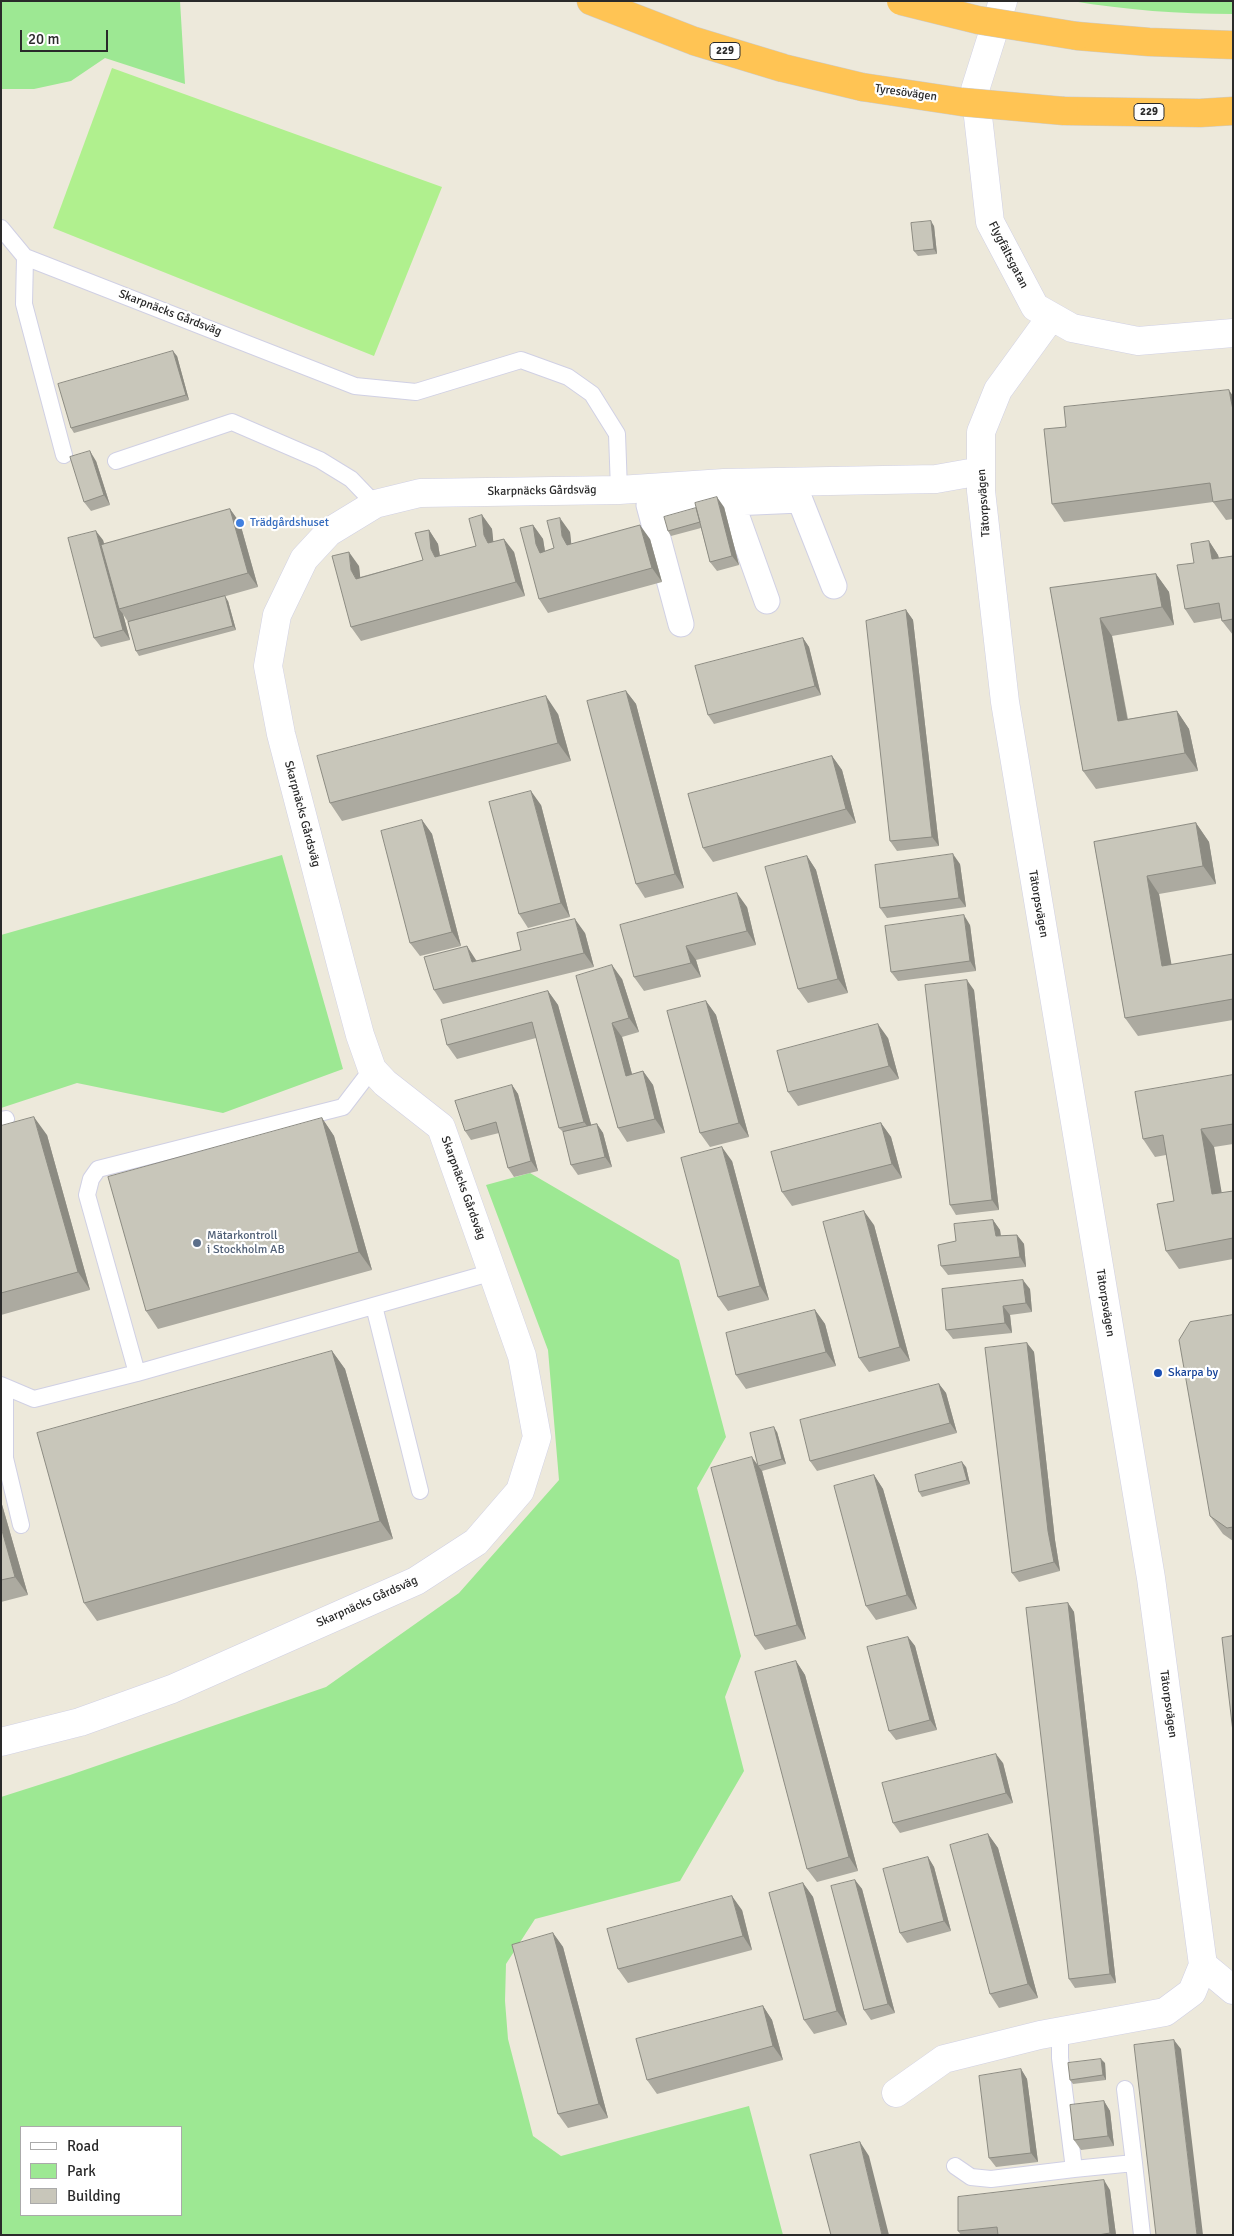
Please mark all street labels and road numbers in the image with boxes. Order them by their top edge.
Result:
road number: 229 [710,42,740,59]
street label: Tyresövägen [874,82,938,104]
road number: 229 [1134,104,1164,120]
street label: Flygfältsgatan [985,219,1031,291]
street label: Skarpnäcks Gårdsväg [116,287,224,339]
street label: Tätorpsvägen [974,469,994,537]
street label: Skarpnäcks Gårdsväg [487,483,597,499]
street label: Skarpnäcks Gårdsväg [281,759,323,869]
street label: Tätorpsvägen [1025,869,1051,939]
street label: Skarpnäcks Gårdsväg [438,1134,488,1242]
street label: Tätorpsvägen [1093,1268,1117,1338]
street label: Skarpnäcks Gårdsväg [314,1573,420,1631]
street label: Tätorpsvägen [1156,1669,1180,1739]

